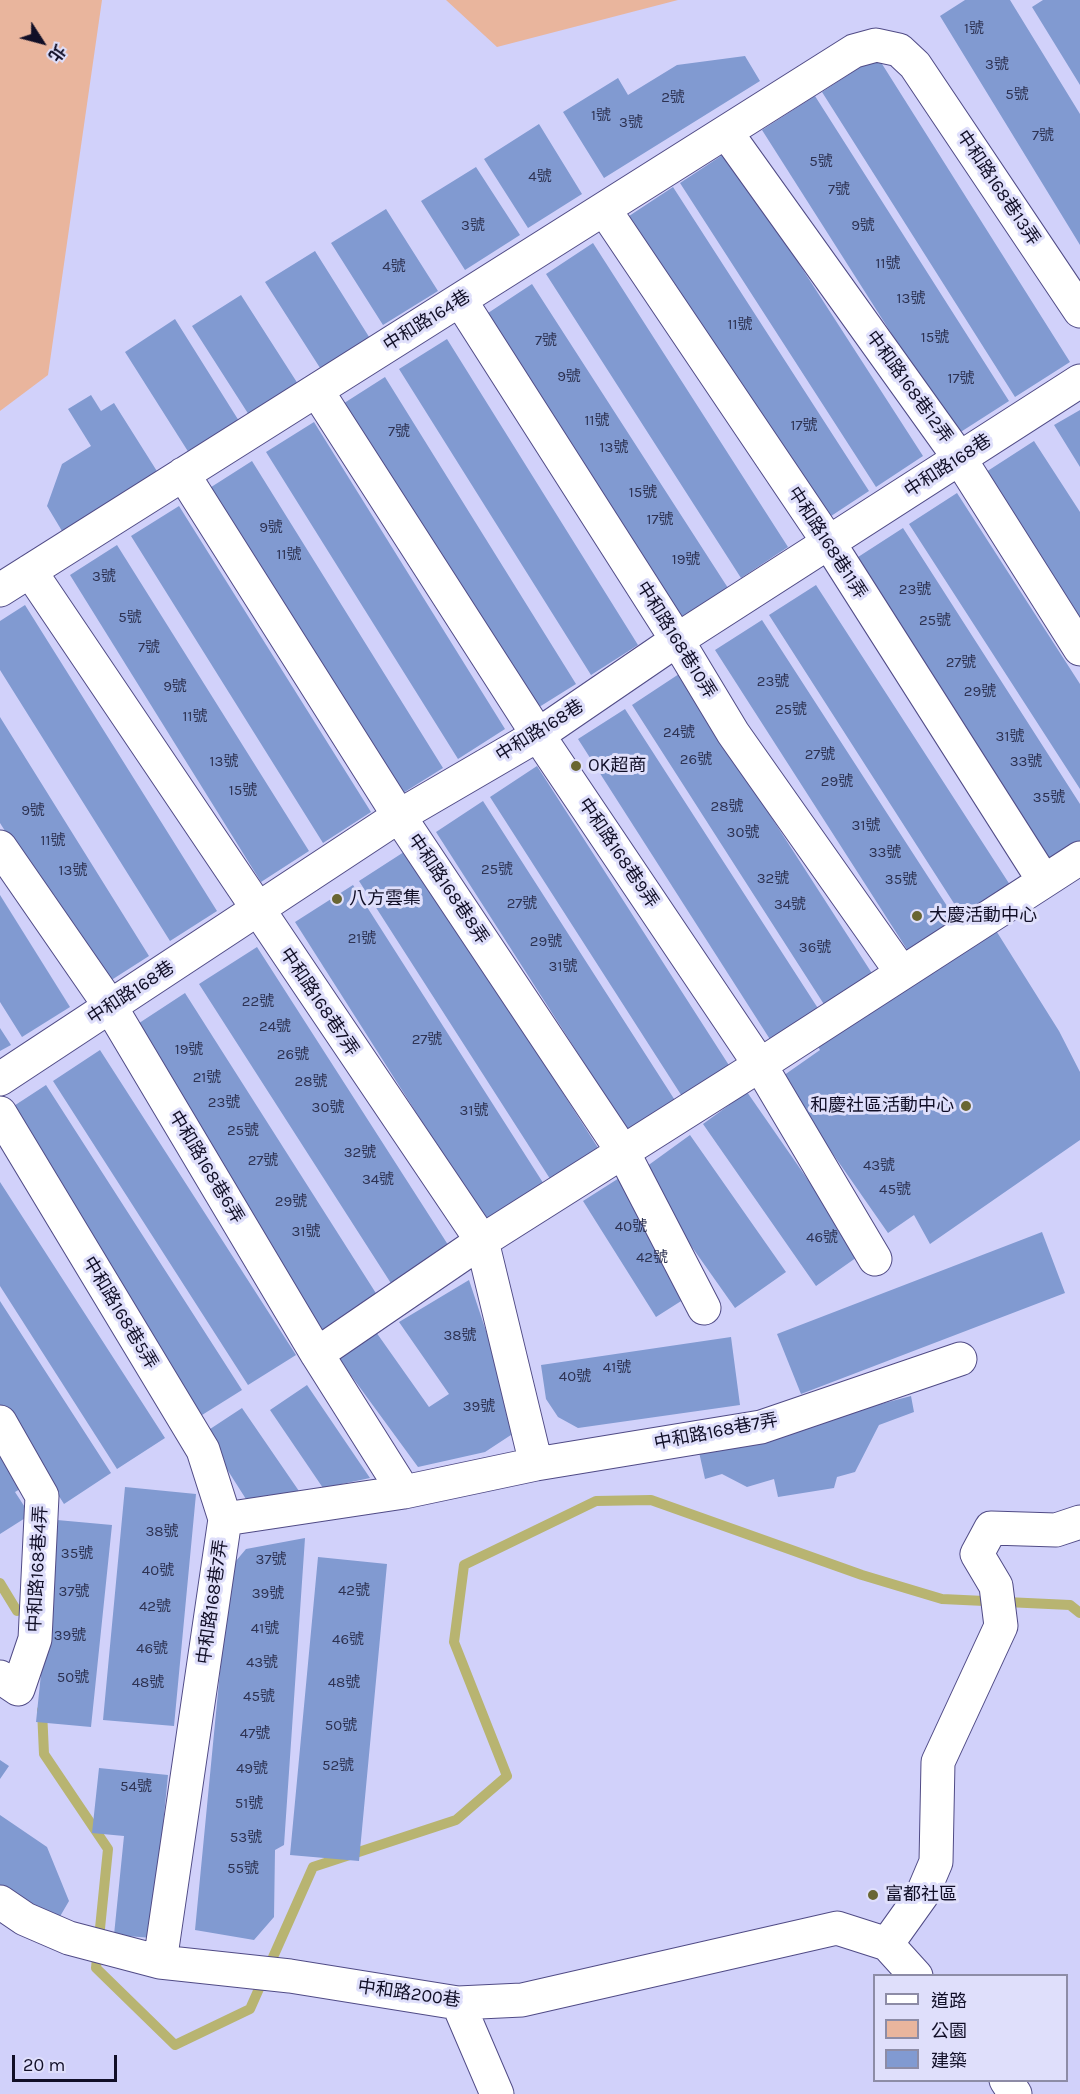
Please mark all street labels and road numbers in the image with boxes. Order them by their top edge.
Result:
street label: 中和路168巷13弄 [952,126,1044,250]
street label: 中和路164巷 [380,286,474,356]
street label: 中和路168巷12弄 [861,327,957,447]
street label: 中和路168巷 [900,430,996,502]
street label: 中和路168巷11弄 [783,483,871,603]
street label: 中和路168巷10弄 [631,577,721,703]
street label: 中和路168巷 [492,696,588,766]
street label: 中和路168巷9弄 [573,794,663,912]
street label: 中和路168巷8弄 [403,830,493,948]
street label: 中和路168巷7弄 [275,944,363,1060]
street label: 中和路168巷 [83,957,179,1029]
street label: 中和路168巷6弄 [164,1107,248,1227]
street label: 中和路168巷5弄 [78,1253,162,1373]
street label: 中和路168巷7弄 [652,1409,780,1455]
street label: 中和路168巷4弄 [24,1505,52,1633]
street label: 中和路168巷7弄 [194,1538,232,1666]
street label: 中和路200巷 [356,1976,462,2012]

